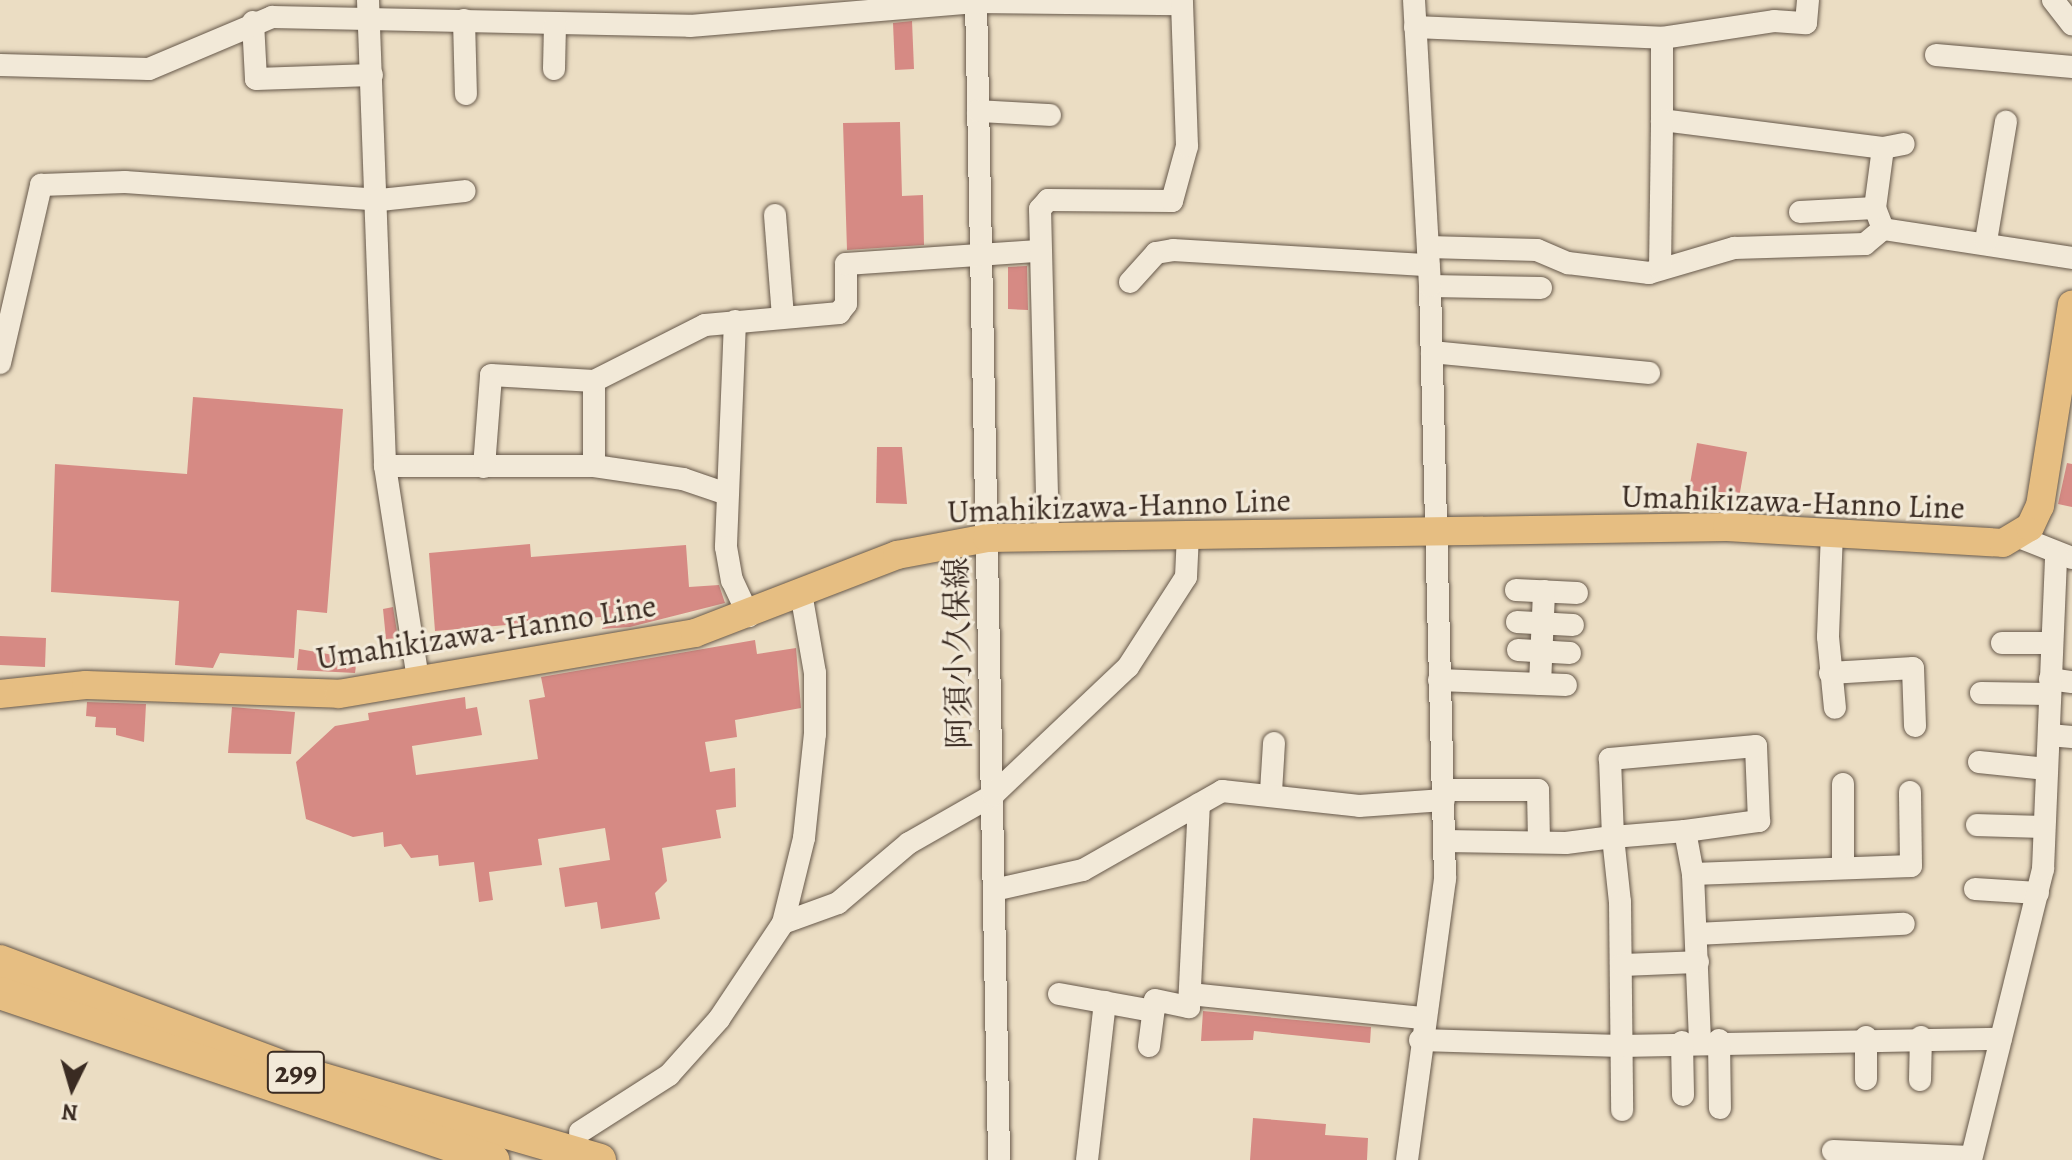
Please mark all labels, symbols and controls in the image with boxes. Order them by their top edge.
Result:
street label: Umahikizawa-Hanno Line [1621,477,1965,527]
street label: Umahikizawa-Hanno Line [947,481,1291,531]
street label: 阿須小久保線 [937,557,979,749]
street label: Umahikizawa-Hanno Line [313,586,659,678]
road number: 299 [266,1046,326,1098]
north arrow [32,1048,112,1128]
text: N [61,1096,79,1128]

